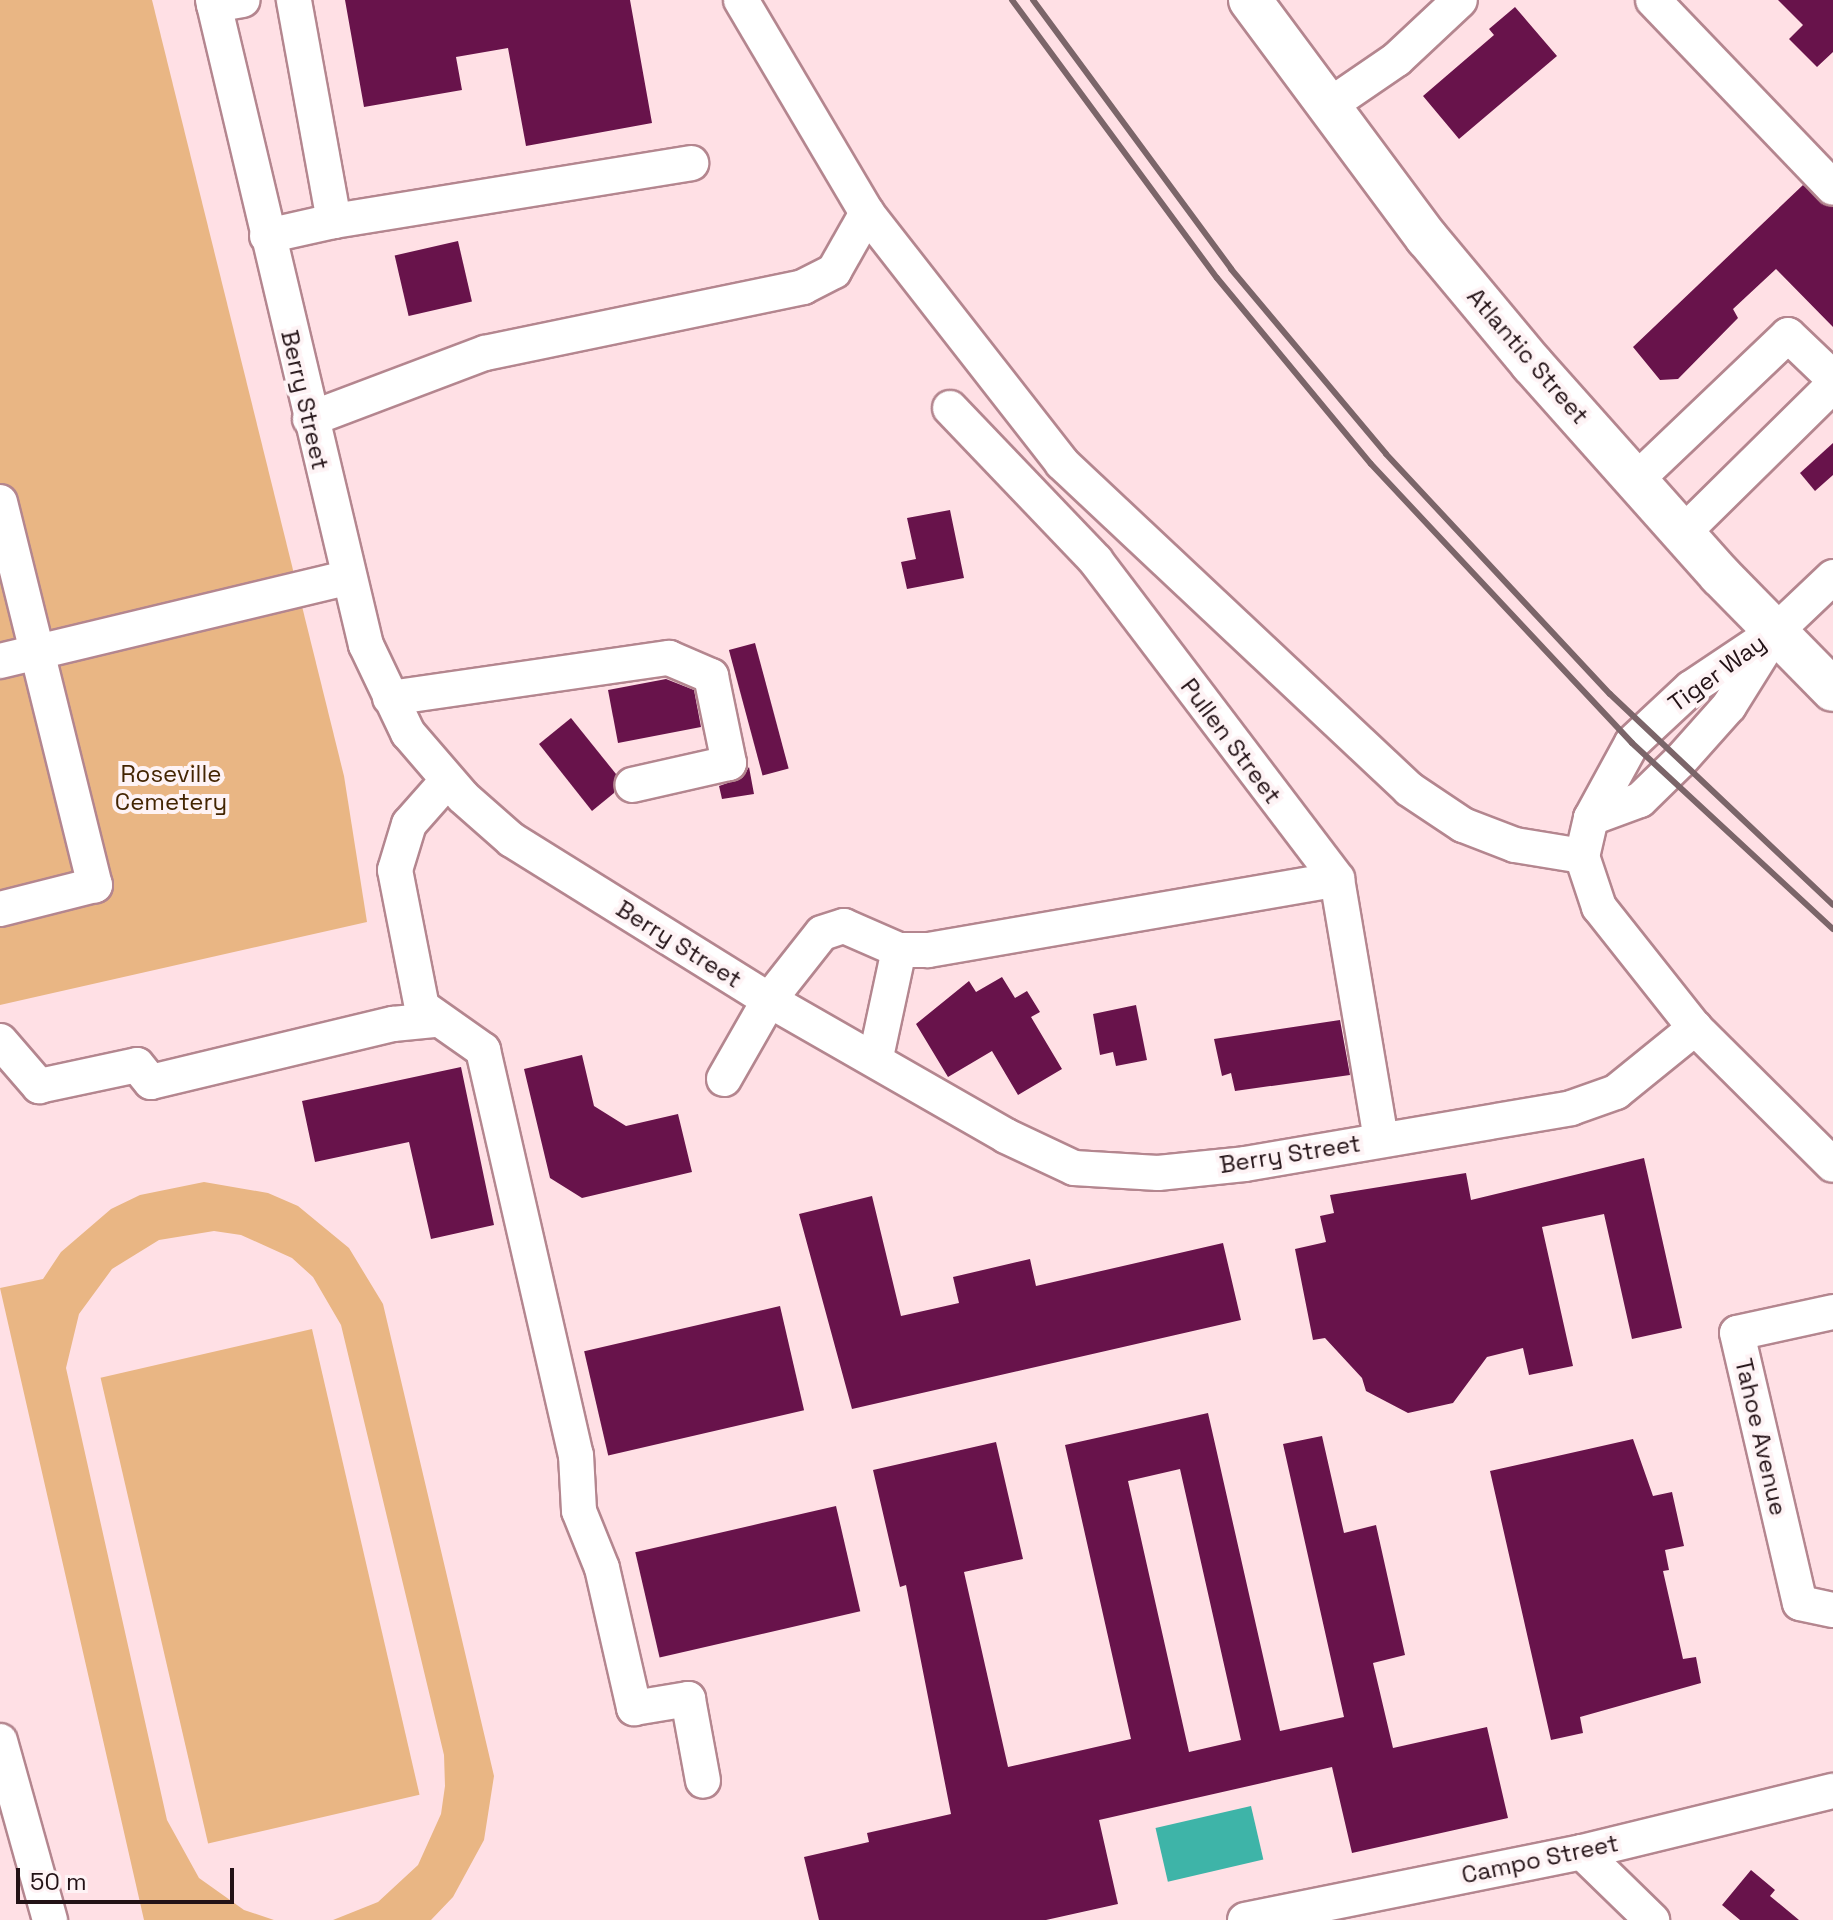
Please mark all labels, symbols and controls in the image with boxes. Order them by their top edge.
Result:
street label: Atlantic Street [1461,282,1595,430]
street label: Berry Street [275,327,335,473]
street label: Tiger Way [1663,628,1771,718]
street label: Pullen Street [1175,673,1287,809]
park label: Roseville Cemetery [115,760,227,816]
street label: Berry Street [611,894,747,994]
street label: Berry Street [1217,1129,1363,1179]
street label: Tahoe Avenue [1729,1356,1793,1518]
street label: Campo Street [1459,1828,1621,1890]
scale bar [20,1852,238,1902]
text: 50 m [30,1866,87,1897]

